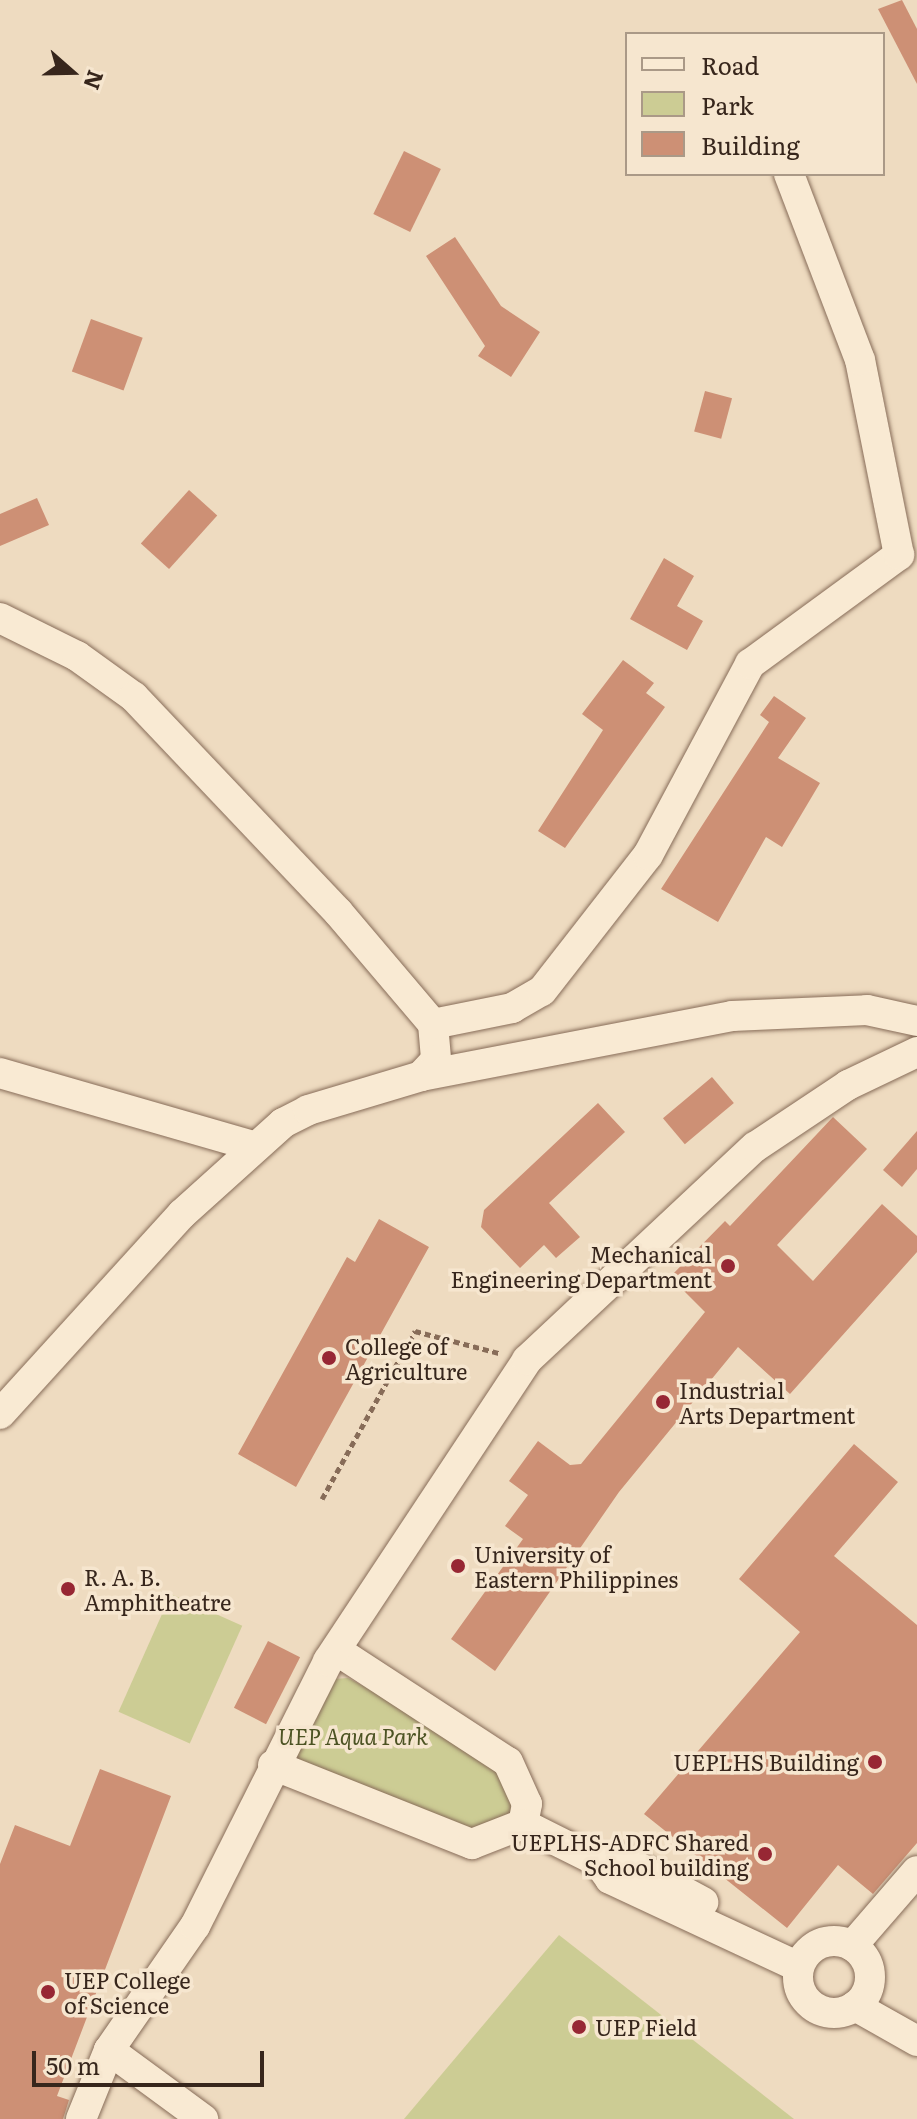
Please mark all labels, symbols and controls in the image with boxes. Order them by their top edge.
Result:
north arrow [32,32,112,112]
legend [625,32,885,176]
text: Road [701,47,759,82]
text: N [76,66,114,95]
text: Park [701,87,754,122]
text: Building [701,127,800,162]
place label: Mechanical Engineering Department [451,1240,712,1292]
marker: Mechanical Engineering Department [719,1257,737,1275]
place label: College of Agriculture [345,1332,467,1384]
marker: College of Agriculture [320,1349,338,1367]
place label: Industrial Arts Department [679,1376,855,1428]
marker: Industrial Arts Department [654,1393,672,1411]
place label: University of Eastern Philippines [474,1540,678,1592]
marker: University of Eastern Philippines [449,1557,467,1575]
place label: R. A. B. Amphitheatre [84,1563,231,1614]
marker: R. A. B. Amphitheatre [59,1580,77,1598]
park label: UEP Aqua Park [278,1723,428,1749]
place label: UEPLHS Building [673,1749,859,1775]
marker: UEPLHS Building [866,1753,884,1771]
place label: UEPLHS-ADFC Shared School building [511,1828,749,1880]
marker: UEPLHS-ADFC Shared School building [756,1845,774,1863]
place label: UEP College of Science [64,1966,191,2018]
marker: UEP College of Science [39,1983,57,2001]
place label: UEP Field [595,2014,697,2040]
marker: UEP Field [570,2018,588,2036]
scale bar [36,2035,268,2085]
text: 50 m [46,2047,100,2082]

